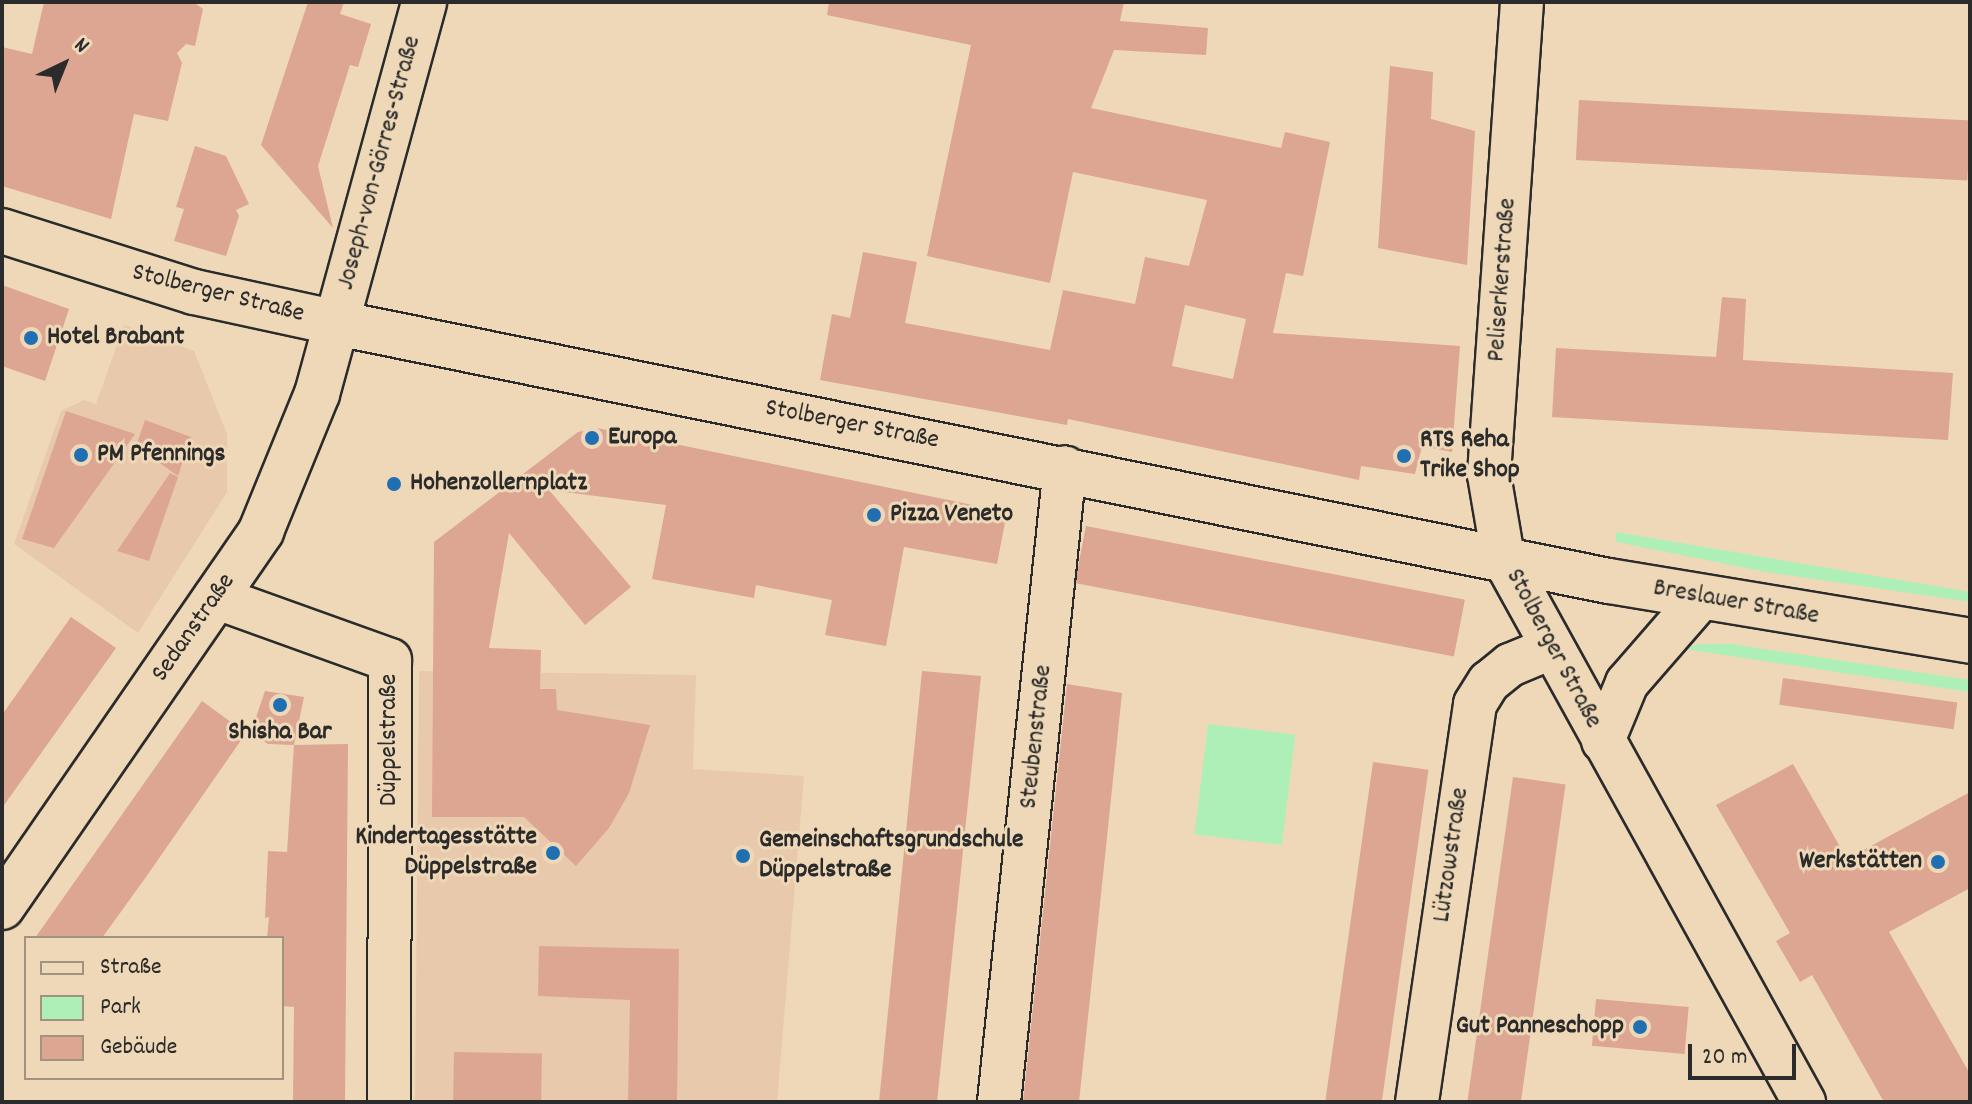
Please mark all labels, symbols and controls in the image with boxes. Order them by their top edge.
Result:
north arrow [24,24,104,104]
text: N [66,31,95,61]
street label: Joseph-von-Görres-Straße [331,33,429,293]
street label: Peliserkerstraße [1482,197,1524,363]
street label: Stolberger Straße [129,258,307,330]
place label: Hotel Brabant [47,322,184,354]
marker: Hotel Brabant [22,329,40,347]
street label: Stolberger Straße [763,393,941,457]
place label: Europa [608,422,676,454]
place label: RTS Reha Trike Shop [1420,425,1520,486]
marker: Europa [583,429,601,447]
place label: PM Pfennings [97,439,226,471]
marker: PM Pfennings [72,446,90,464]
marker: RTS Reha Trike Shop [1395,447,1413,465]
place label: Hohenzollernplatz [410,468,587,500]
marker: Hohenzollernplatz [385,475,403,493]
place label: Pizza Veneto [890,499,1013,531]
marker: Pizza Veneto [865,506,883,524]
street label: Stolberger Straße [1498,564,1608,734]
street label: Sedanstraße [145,568,243,688]
street label: Breslauer Straße [1651,573,1821,633]
street label: Steubenstraße [1014,663,1060,811]
street label: Düppelstraße [374,674,406,806]
marker: Shisha Bar [271,696,289,714]
place label: Shisha Bar [228,717,332,749]
street label: Lützowstraße [1427,786,1477,924]
place label: Kindertagesstätte Düppelstraße [355,822,537,884]
place label: Gemeinschaftsgrundschule Düppelstraße [759,825,1023,886]
marker: Kindertagesstätte Düppelstraße [544,844,562,862]
place label: Werkstätten [1799,846,1922,878]
marker: Gemeinschaftsgrundschule Düppelstraße [734,847,752,865]
marker: Werkstätten [1929,853,1947,871]
legend [24,936,284,1080]
text: Straße [100,951,162,985]
text: Park [100,991,141,1025]
place label: Gut Panneschopp [1456,1011,1624,1043]
marker: Gut Panneschopp [1631,1018,1649,1036]
scale bar [1692,1028,1800,1078]
text: Gebäude [100,1031,177,1065]
text: 20 m [1702,1041,1748,1075]

